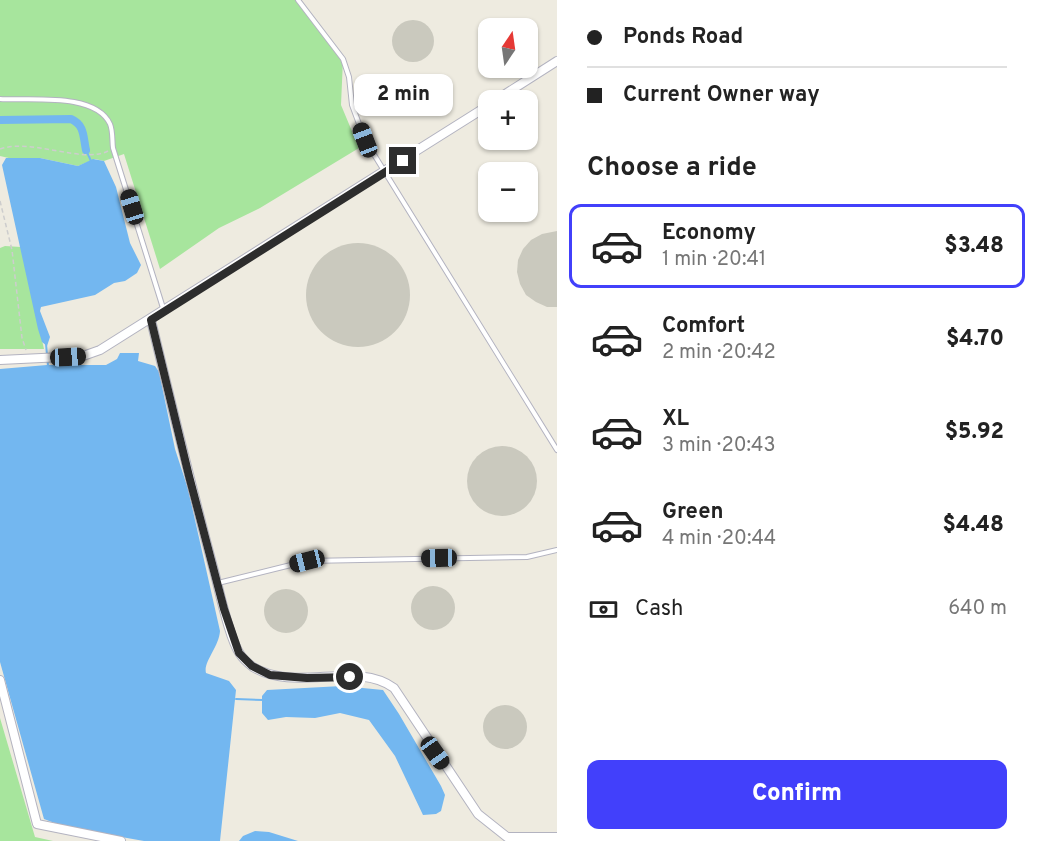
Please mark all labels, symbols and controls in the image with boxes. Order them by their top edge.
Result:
north arrow [478,18,538,78]
map controls [478,18,538,222]
text: Ponds Road [623,24,743,51]
callout: 2 min [354,74,452,116]
text: 2 min [377,82,430,108]
text: Current Owner way [623,82,820,109]
button: + [478,90,538,150]
car [350,120,380,160]
route end [389,147,416,174]
text: Choose a ride [587,151,757,185]
button: − [478,162,538,222]
car [118,187,146,227]
icon: car [590,219,644,273]
text: Economy [662,220,756,247]
text: $3.48 [944,233,1004,260]
text: 1 min · 20:41 [662,247,766,273]
icon: car [590,312,644,366]
text: Comfort [662,313,745,340]
text: $4.70 [946,326,1004,353]
text: 2 min · 20:42 [662,340,776,366]
car [50,347,86,367]
icon: car [590,405,644,459]
text: XL [662,406,689,433]
text: $5.92 [945,419,1004,446]
text: 3 min · 20:43 [662,433,775,459]
icon: car [590,498,644,552]
text: Green [662,499,724,526]
text: $4.48 [943,512,1004,539]
text: 4 min · 20:44 [662,526,776,552]
car [287,548,327,574]
car [421,549,457,567]
icon: cash [587,593,620,626]
text: Cash [635,596,684,623]
text: 640 m [948,596,1007,622]
route start [336,663,363,690]
car [417,733,453,773]
button: Confirm [587,760,1007,829]

